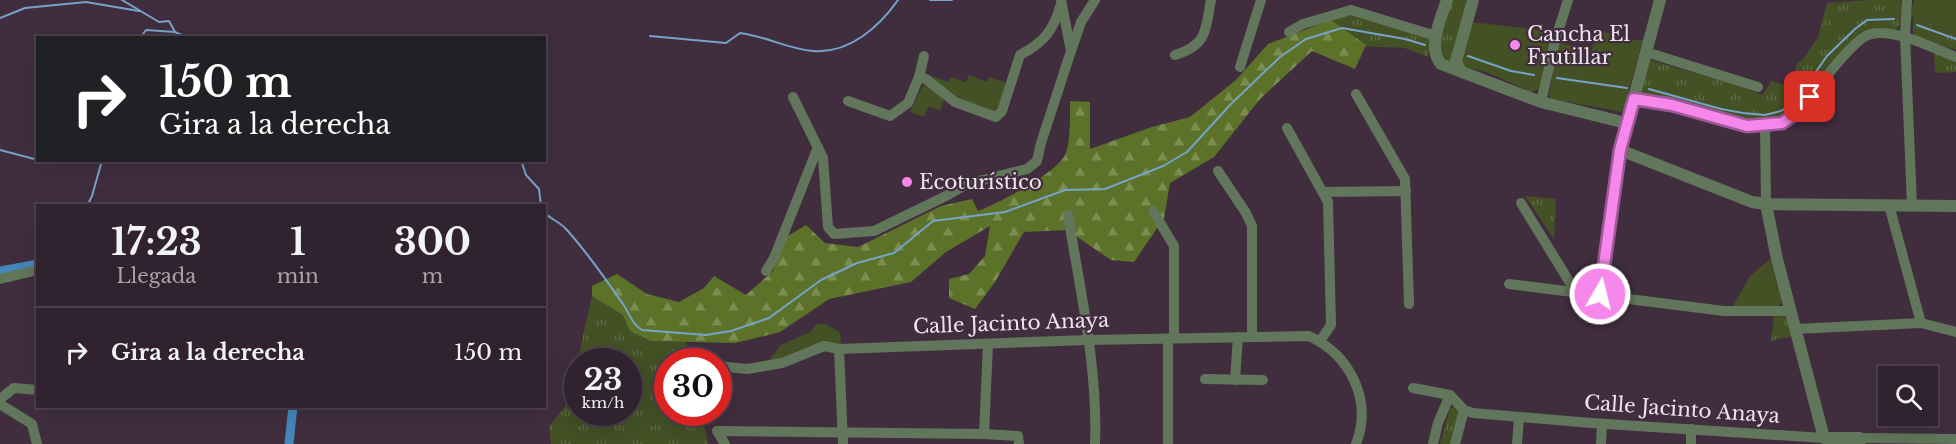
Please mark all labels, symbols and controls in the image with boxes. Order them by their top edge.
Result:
place label: Cancha El Frutillar [1527,22,1630,69]
marker: Cancha El Frutillar [1508,38,1522,52]
text: 150 m [159,56,292,108]
icon: right [60,60,138,138]
pin [1784,71,1835,122]
icon: arrive [1793,80,1826,113]
text: Gira a la derecha [159,108,390,141]
place label: Ecoturístico [919,170,1042,194]
marker: Ecoturístico [900,175,914,189]
text: 17:23 [111,220,202,265]
text: 1 [290,220,306,265]
text: 300 [394,220,471,265]
position arrow [1568,262,1632,326]
text: Llegada [116,264,196,288]
text: min [277,264,319,288]
text: m [422,264,443,288]
street label: Calle Jacinto Anaya [913,308,1110,338]
icon: right [60,336,93,369]
text: Gira a la derecha [111,339,305,366]
text: 150 m [454,339,522,366]
speed limit sign: 30 [654,348,732,426]
text: 23 [584,361,622,398]
map controls [1878,366,1938,426]
button: search [1878,366,1938,426]
street label: Calle Jacinto Anaya [1583,390,1782,428]
text: km/h [582,393,624,412]

